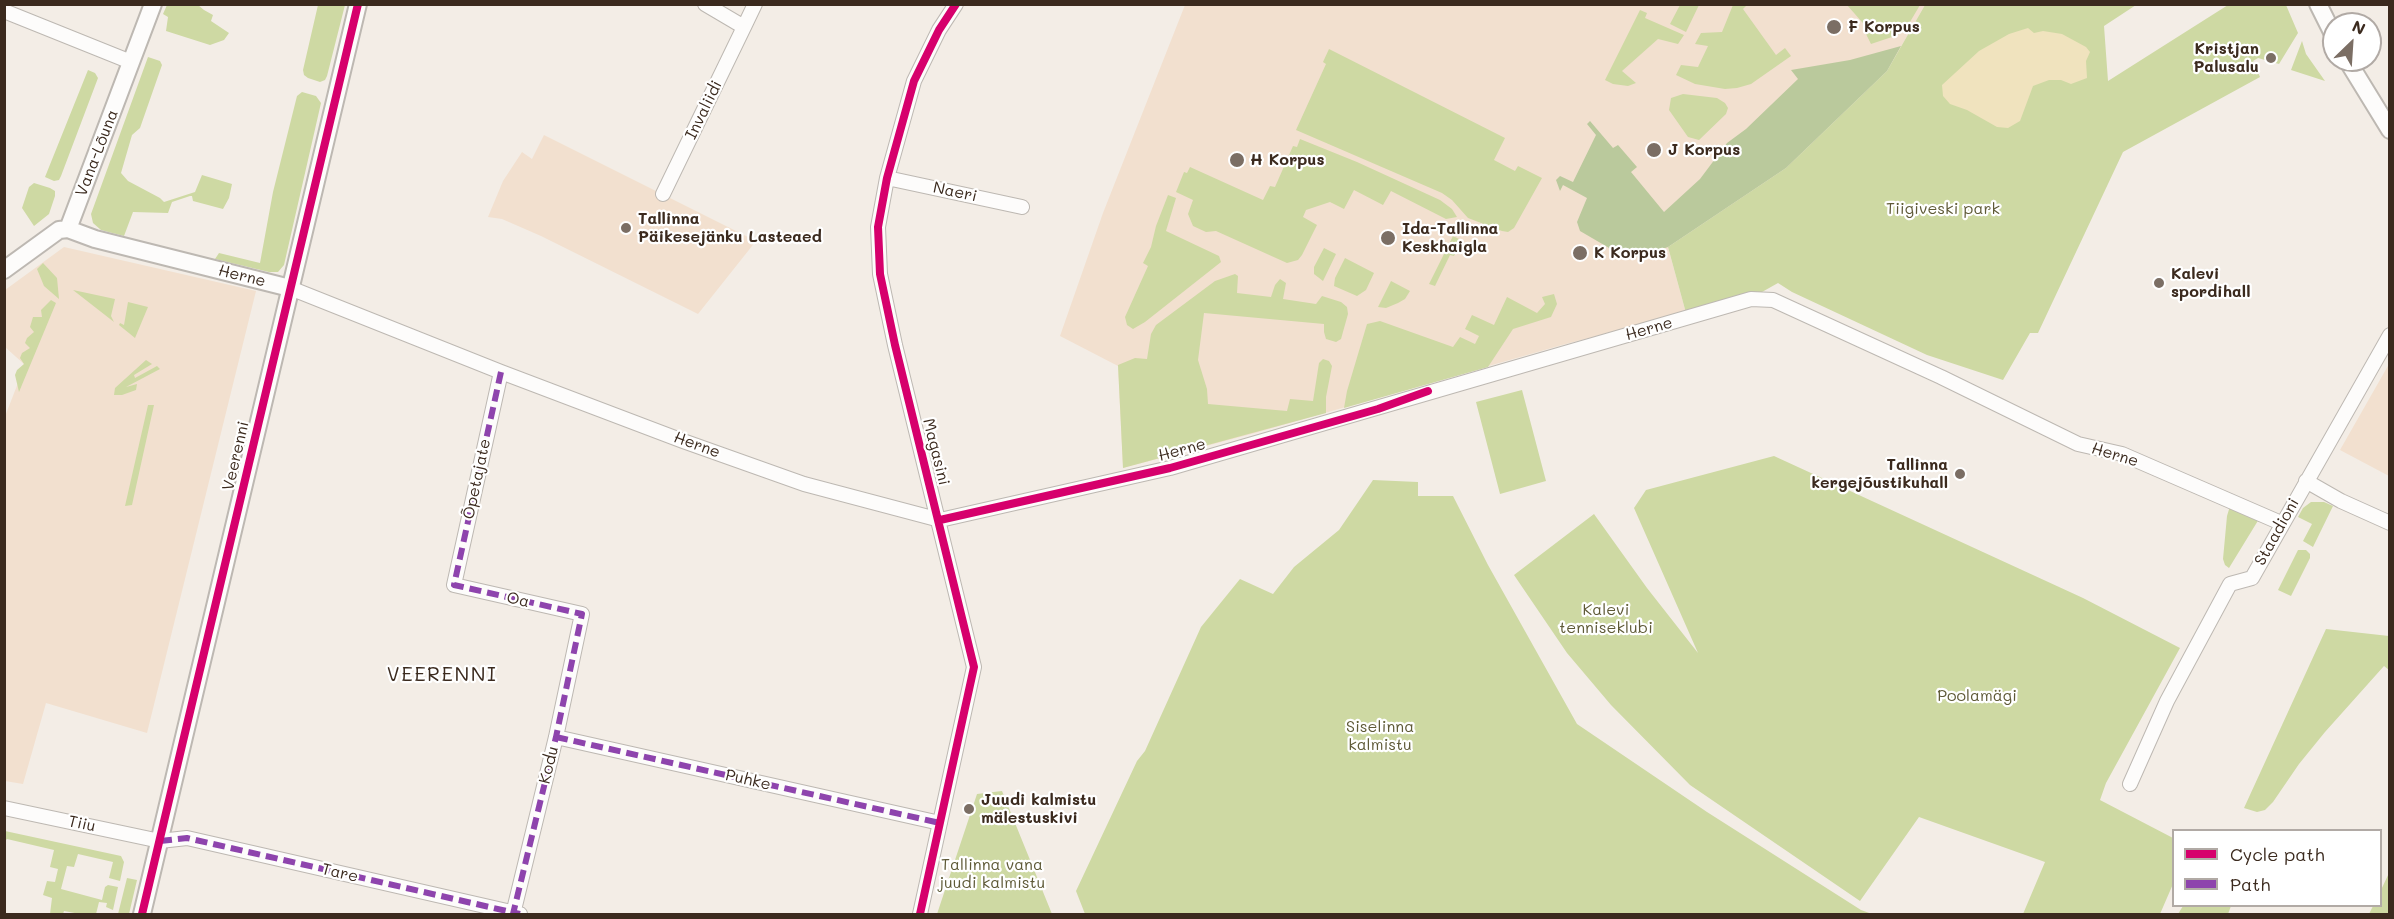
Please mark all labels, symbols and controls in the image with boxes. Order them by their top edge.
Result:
north arrow [2322,12,2382,72]
text: N [2349,15,2369,39]
place label: F Korpus [1848,17,1920,37]
marker: F Korpus [1825,18,1843,36]
place label: Kristjan Palusalu [2193,39,2259,77]
marker: Kristjan Palusalu [2264,51,2278,65]
street label: Invaliidi [682,77,726,143]
street label: Vana-Lõuna [72,107,122,199]
place label: J Korpus [1668,140,1740,160]
marker: J Korpus [1645,141,1663,159]
place label: H Korpus [1250,150,1325,170]
marker: H Korpus [1228,151,1246,169]
street label: Naeri [931,178,979,206]
park label: Tiigiveski park [1886,199,2000,219]
place label: Tallinna Päikesejänku Lasteaed [638,209,822,247]
place label: Ida-Tallinna Keskhaigla [1402,219,1498,257]
marker: Tallinna Päikesejänku Lasteaed [619,221,633,235]
marker: Ida-Tallinna Keskhaigla [1379,229,1397,247]
place label: K Korpus [1594,243,1666,263]
marker: K Korpus [1571,244,1589,262]
street label: Herne [216,261,268,291]
place label: Kalevi spordihall [2171,264,2250,302]
marker: Kalevi spordihall [2152,276,2166,290]
street label: Herne [1623,313,1675,345]
street label: Magasini [918,416,954,488]
street label: Veerenni [219,419,253,493]
street label: Herne [671,428,723,462]
street label: Herne [1156,435,1208,465]
street label: Õpetajate [459,437,495,521]
street label: Herne [2089,439,2141,471]
place label: Tallinna kergejõustikuhall [1811,455,1948,493]
marker: Tallinna kergejõustikuhall [1953,467,1967,481]
street label: Staadioni [2251,495,2303,569]
street label: Oa [505,588,531,612]
park label: Kalevi tenniseklubi [1559,600,1653,638]
district label: VEERENNI [387,663,497,687]
park label: Poolamägi [1937,686,2017,706]
park label: Siselinna kalmistu [1346,717,1414,755]
street label: Kodu [535,744,563,786]
street label: Puhke [723,765,773,795]
place label: Juudi kalmistu mälestuskivi [981,790,1096,828]
marker: Juudi kalmistu mälestuskivi [962,802,976,816]
street label: Tiiu [67,812,97,836]
legend [2172,829,2382,907]
text: Cycle path [2230,842,2325,866]
park label: Tallinna vana juudi kalmistu [939,855,1045,893]
street label: Tare [320,860,360,886]
text: Path [2230,872,2270,896]

